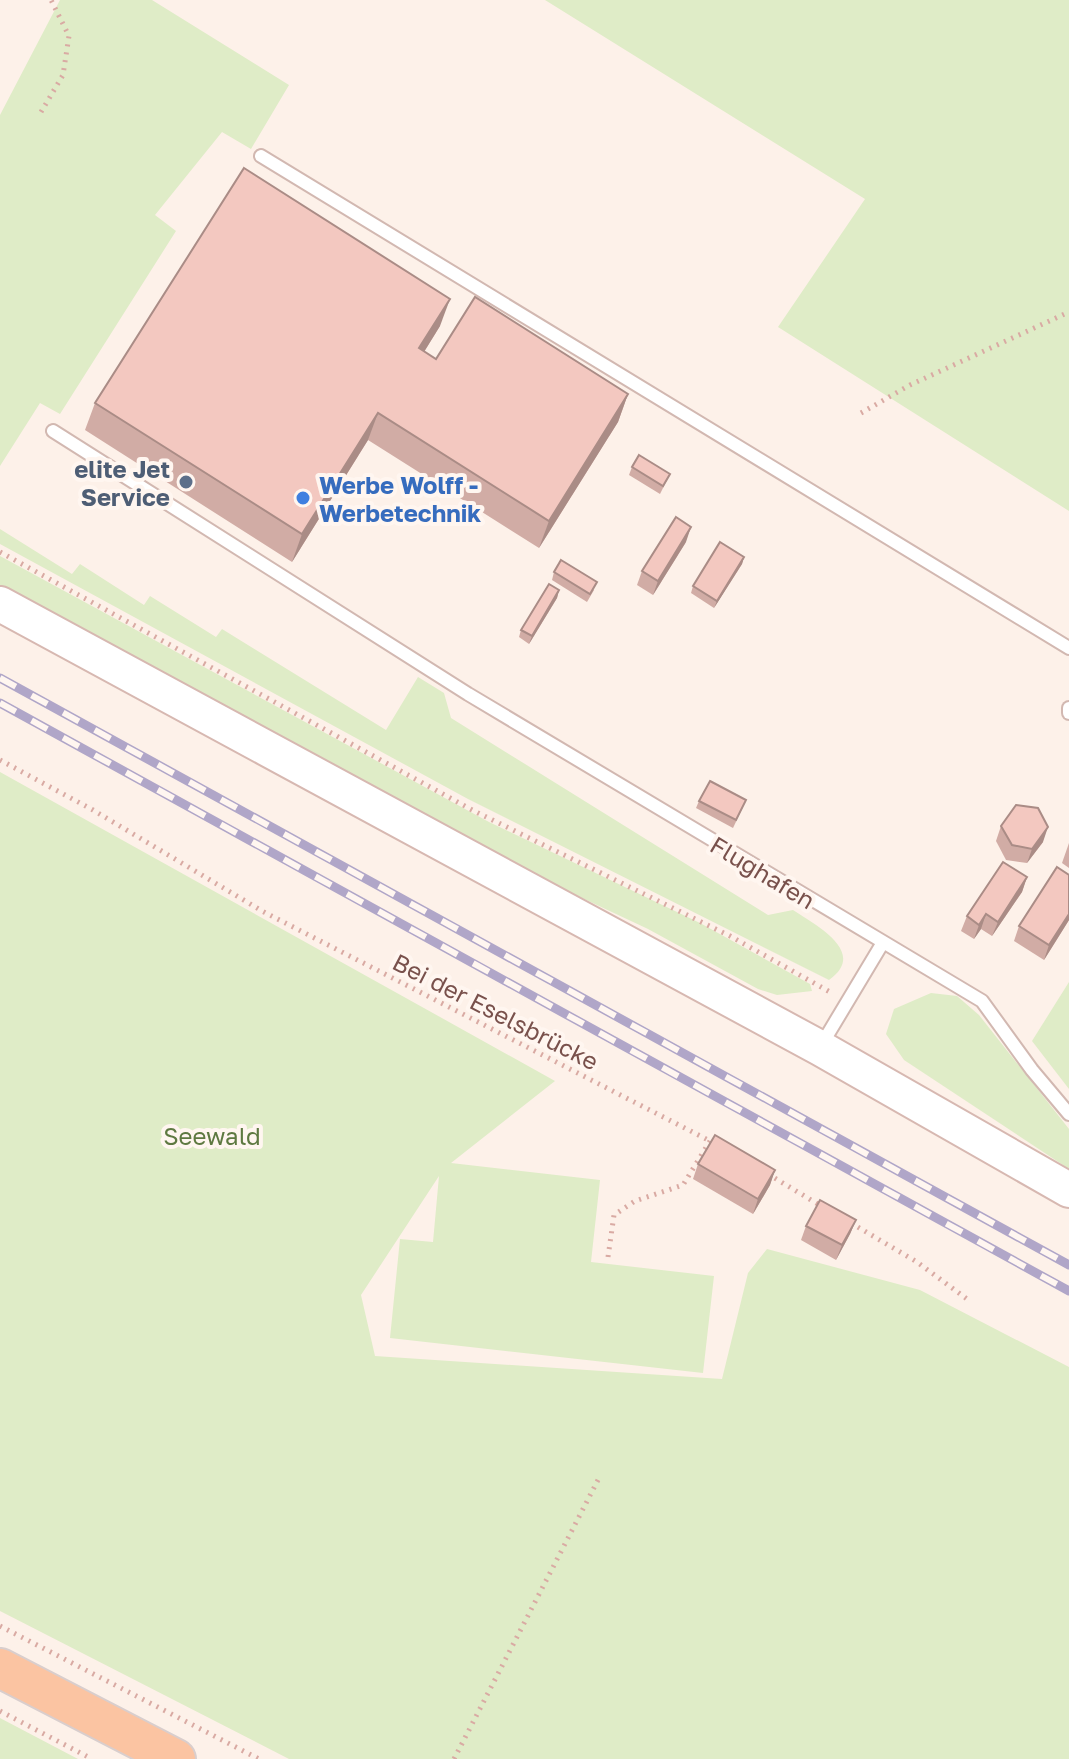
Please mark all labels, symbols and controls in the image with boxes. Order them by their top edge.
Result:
place label: elite Jet Service [74,454,170,511]
place label: Werbe Wolff - Werbetechnik [319,470,481,527]
marker: elite Jet Service [177,473,195,491]
marker: Werbe Wolff - Werbetechnik [294,489,312,507]
street label: Flughafen [705,830,821,914]
street label: Bei der Eselsbrücke [388,947,604,1075]
park label: Seewald [163,1121,261,1150]

